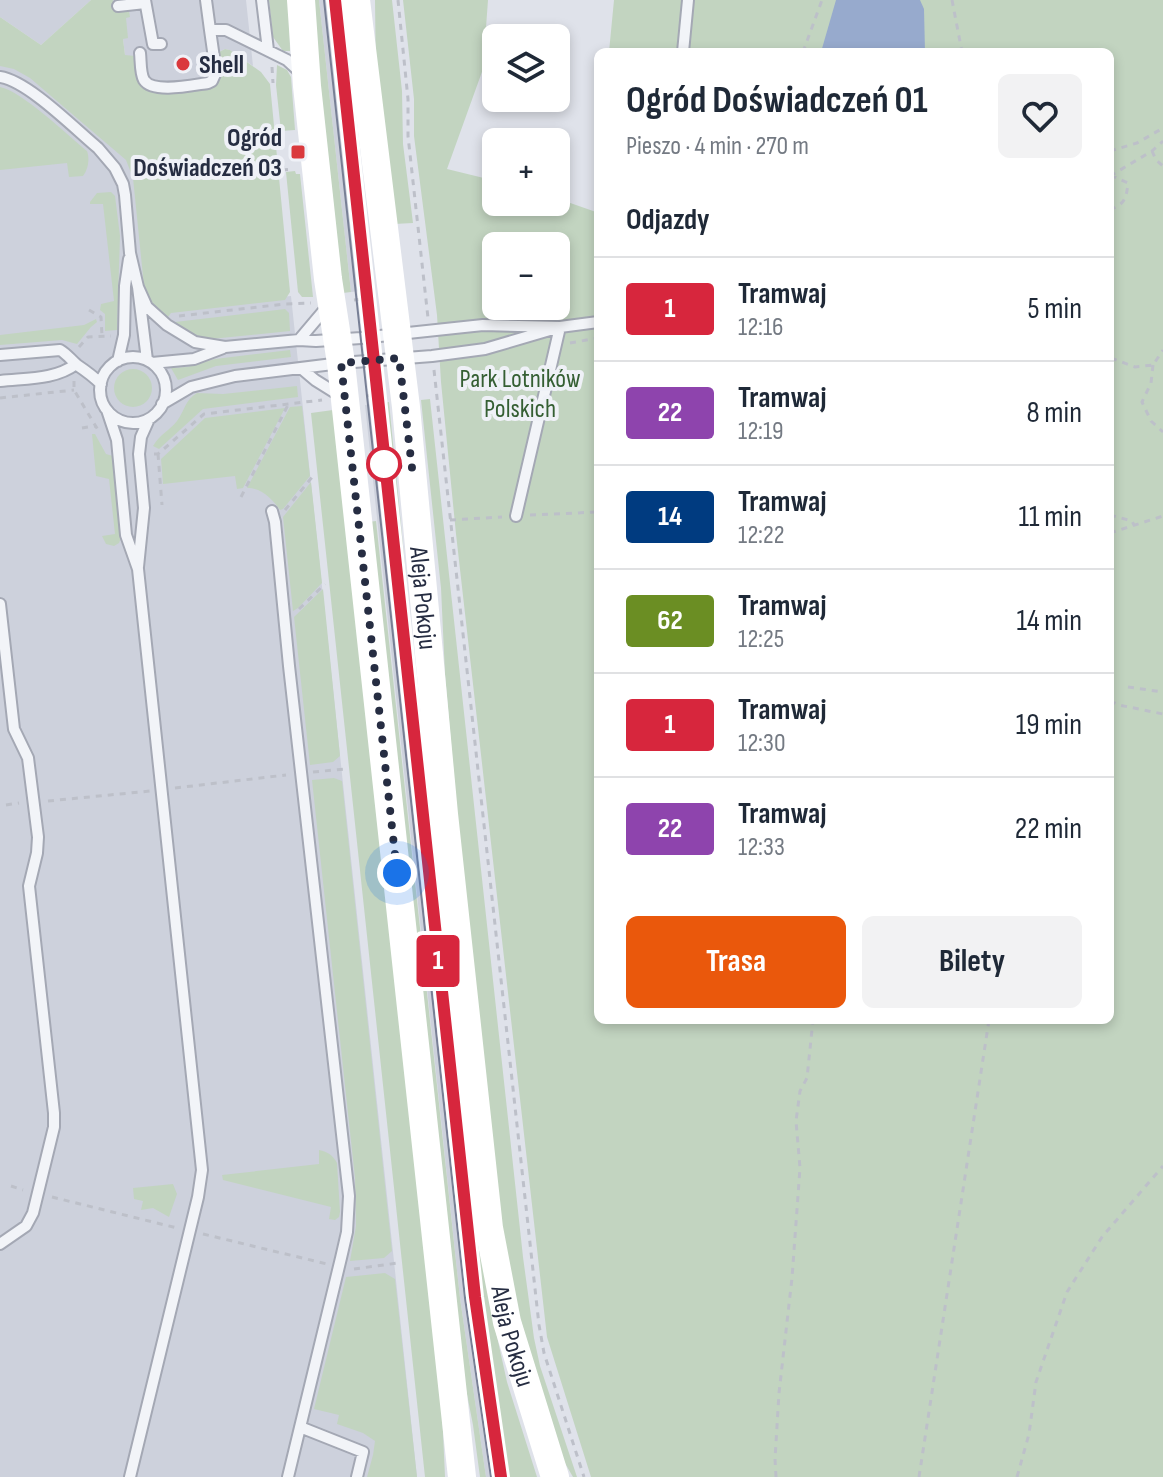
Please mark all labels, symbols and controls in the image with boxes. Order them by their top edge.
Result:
map controls [482,24,570,320]
button: layers [482,24,570,112]
place label: Shell [199,50,244,81]
marker: Shell [174,55,192,73]
button: heart [998,74,1082,158]
text: Ogród Doświadczeń 01 [626,78,928,123]
place label: Ogród Doświadczeń 03 [133,123,282,184]
button: + [482,128,570,216]
text: Pieszo · 4 min · 270 m [626,131,809,162]
marker: Ogród Doświadczeń 03 [289,143,307,161]
text: Odjazdy [626,202,710,238]
button: − [482,232,570,320]
text: Tramwaj [738,276,826,312]
text: 5 min [1028,291,1082,327]
text: 1 [665,292,675,325]
text: 12:16 [738,312,784,343]
park label: Park Lotników Polskich [460,364,581,425]
text: Tramwaj [738,380,826,416]
text: 8 min [1026,395,1082,431]
text: 22 [658,396,682,429]
text: 12:19 [738,416,784,447]
unlabelled marker [367,447,401,481]
text: Tramwaj [738,484,826,520]
text: 11 min [1019,499,1082,535]
text: 14 [658,500,682,533]
text: 12:22 [738,520,784,551]
street label: Aleja Pokoju [402,544,443,651]
text: Tramwaj [738,588,826,624]
text: 14 min [1017,603,1082,639]
text: 62 [657,604,683,637]
text: 12:25 [738,624,784,655]
text: Tramwaj [738,692,826,728]
text: 19 min [1016,707,1082,743]
text: 1 [665,708,675,741]
text: 12:30 [738,728,786,759]
text: Tramwaj [738,796,826,832]
text: 22 min [1015,811,1082,847]
text: 22 [658,812,682,845]
text: 12:33 [738,832,785,863]
your location [377,853,417,893]
button: Trasa [626,916,846,1008]
button: Bilety [862,916,1082,1008]
line badge: 1 [412,935,464,987]
text: 1 [433,944,443,977]
street label: Aleja Pokoju [483,1282,540,1391]

